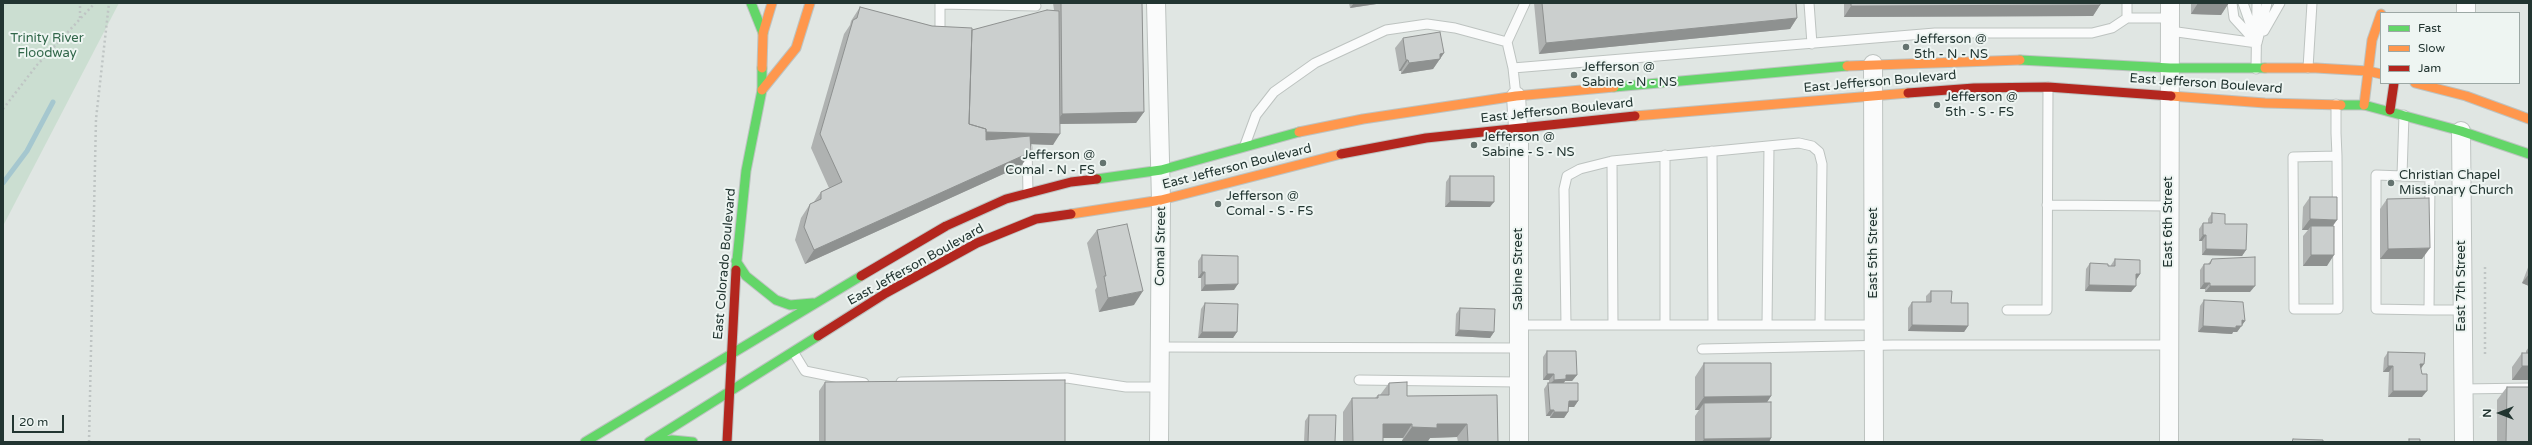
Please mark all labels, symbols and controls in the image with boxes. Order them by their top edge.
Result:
legend [2380,12,2520,84]
text: Fast [2418,21,2441,35]
park label: Trinity River Floodway [10,31,84,62]
place label: Jefferson @ 5th - N - NS [1914,32,1988,63]
text: Slow [2418,41,2445,55]
marker: Jefferson @ 5th - N - NS [1901,42,1911,52]
place label: Jefferson @ Sabine - N - NS [1582,60,1677,91]
text: Jam [2418,61,2441,75]
street label: East Jefferson Boulevard [1803,68,1957,96]
marker: Jefferson @ Sabine - N - NS [1569,70,1579,80]
street label: East Jefferson Boulevard [2129,71,2283,97]
place label: Jefferson @ 5th - S - FS [1945,90,2018,121]
street label: East Jefferson Boulevard [1480,95,1634,127]
marker: Jefferson @ 5th - S - FS [1932,100,1942,110]
place label: Jefferson @ Sabine - S - NS [1482,130,1575,161]
marker: Jefferson @ Sabine - S - NS [1469,140,1479,150]
street label: East Jefferson Boulevard [1161,141,1313,193]
place label: Jefferson @ Comal - N - FS [1005,148,1095,179]
marker: Jefferson @ Comal - N - FS [1098,158,1108,168]
place label: Christian Chapel Missionary Church [2399,168,2513,199]
street label: East 6th Street [2161,176,2177,268]
marker: Christian Chapel Missionary Church [2386,178,2396,188]
street label: East Colorado Boulevard [711,188,739,340]
place label: Jefferson @ Comal - S - FS [1226,189,1313,220]
marker: Jefferson @ Comal - S - FS [1213,199,1223,209]
street label: Comal Street [1153,206,1169,286]
street label: East 5th Street [1866,207,1882,299]
street label: East Jefferson Boulevard [845,221,987,309]
street label: Sabine Street [1511,228,1527,310]
street label: East 7th Street [2454,240,2470,332]
north arrow [2480,393,2520,433]
scale bar [14,407,66,433]
text: N [2481,409,2494,417]
text: 20 m [19,415,48,429]

